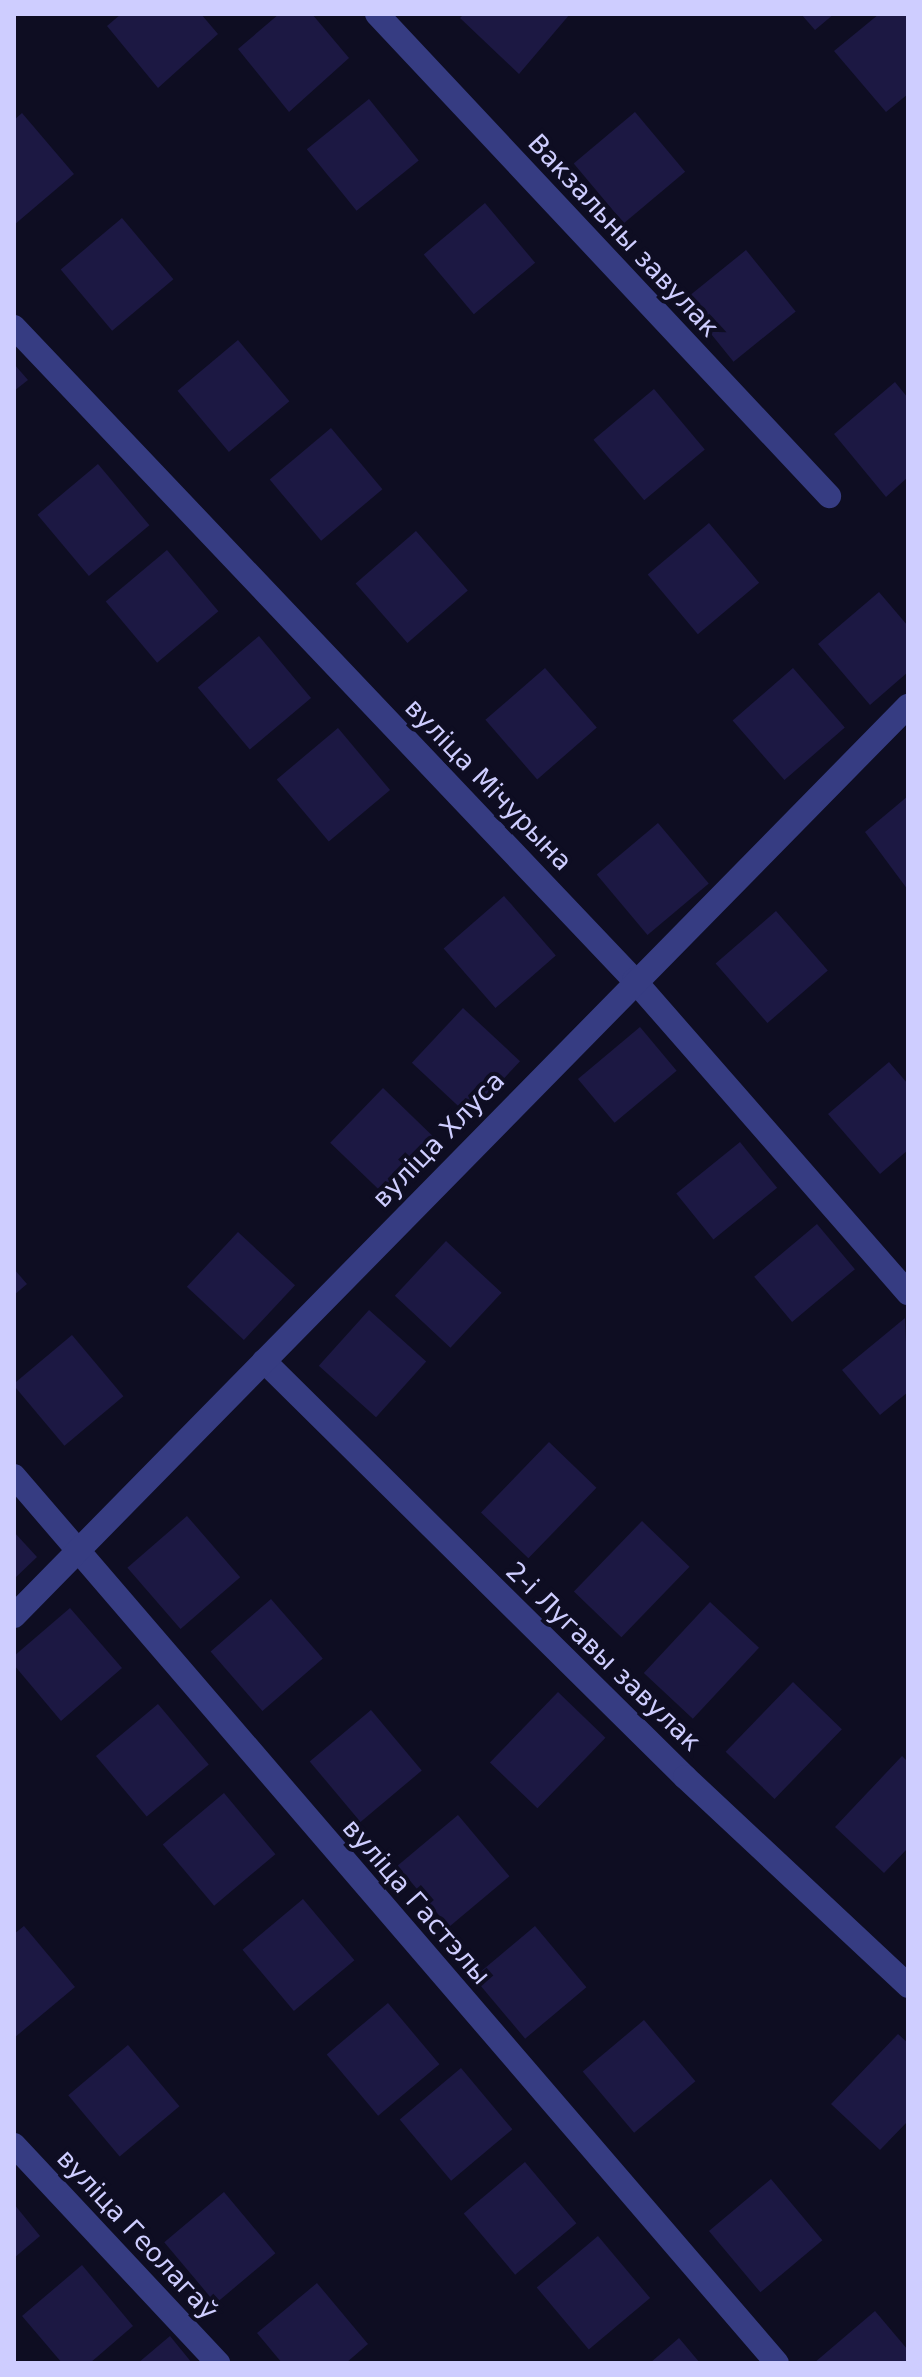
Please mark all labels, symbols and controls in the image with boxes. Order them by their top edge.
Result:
street label: Вакзальны завулак [521,128,725,344]
street label: вуліца Мічурына [398,693,578,877]
street label: вуліца Хлуса [366,1066,512,1214]
street label: 2-і Лугавы завулак [499,1556,707,1758]
street label: вуліца Гастэлы [336,1813,496,1991]
street label: вуліца Геолагаў [50,2143,224,2327]

